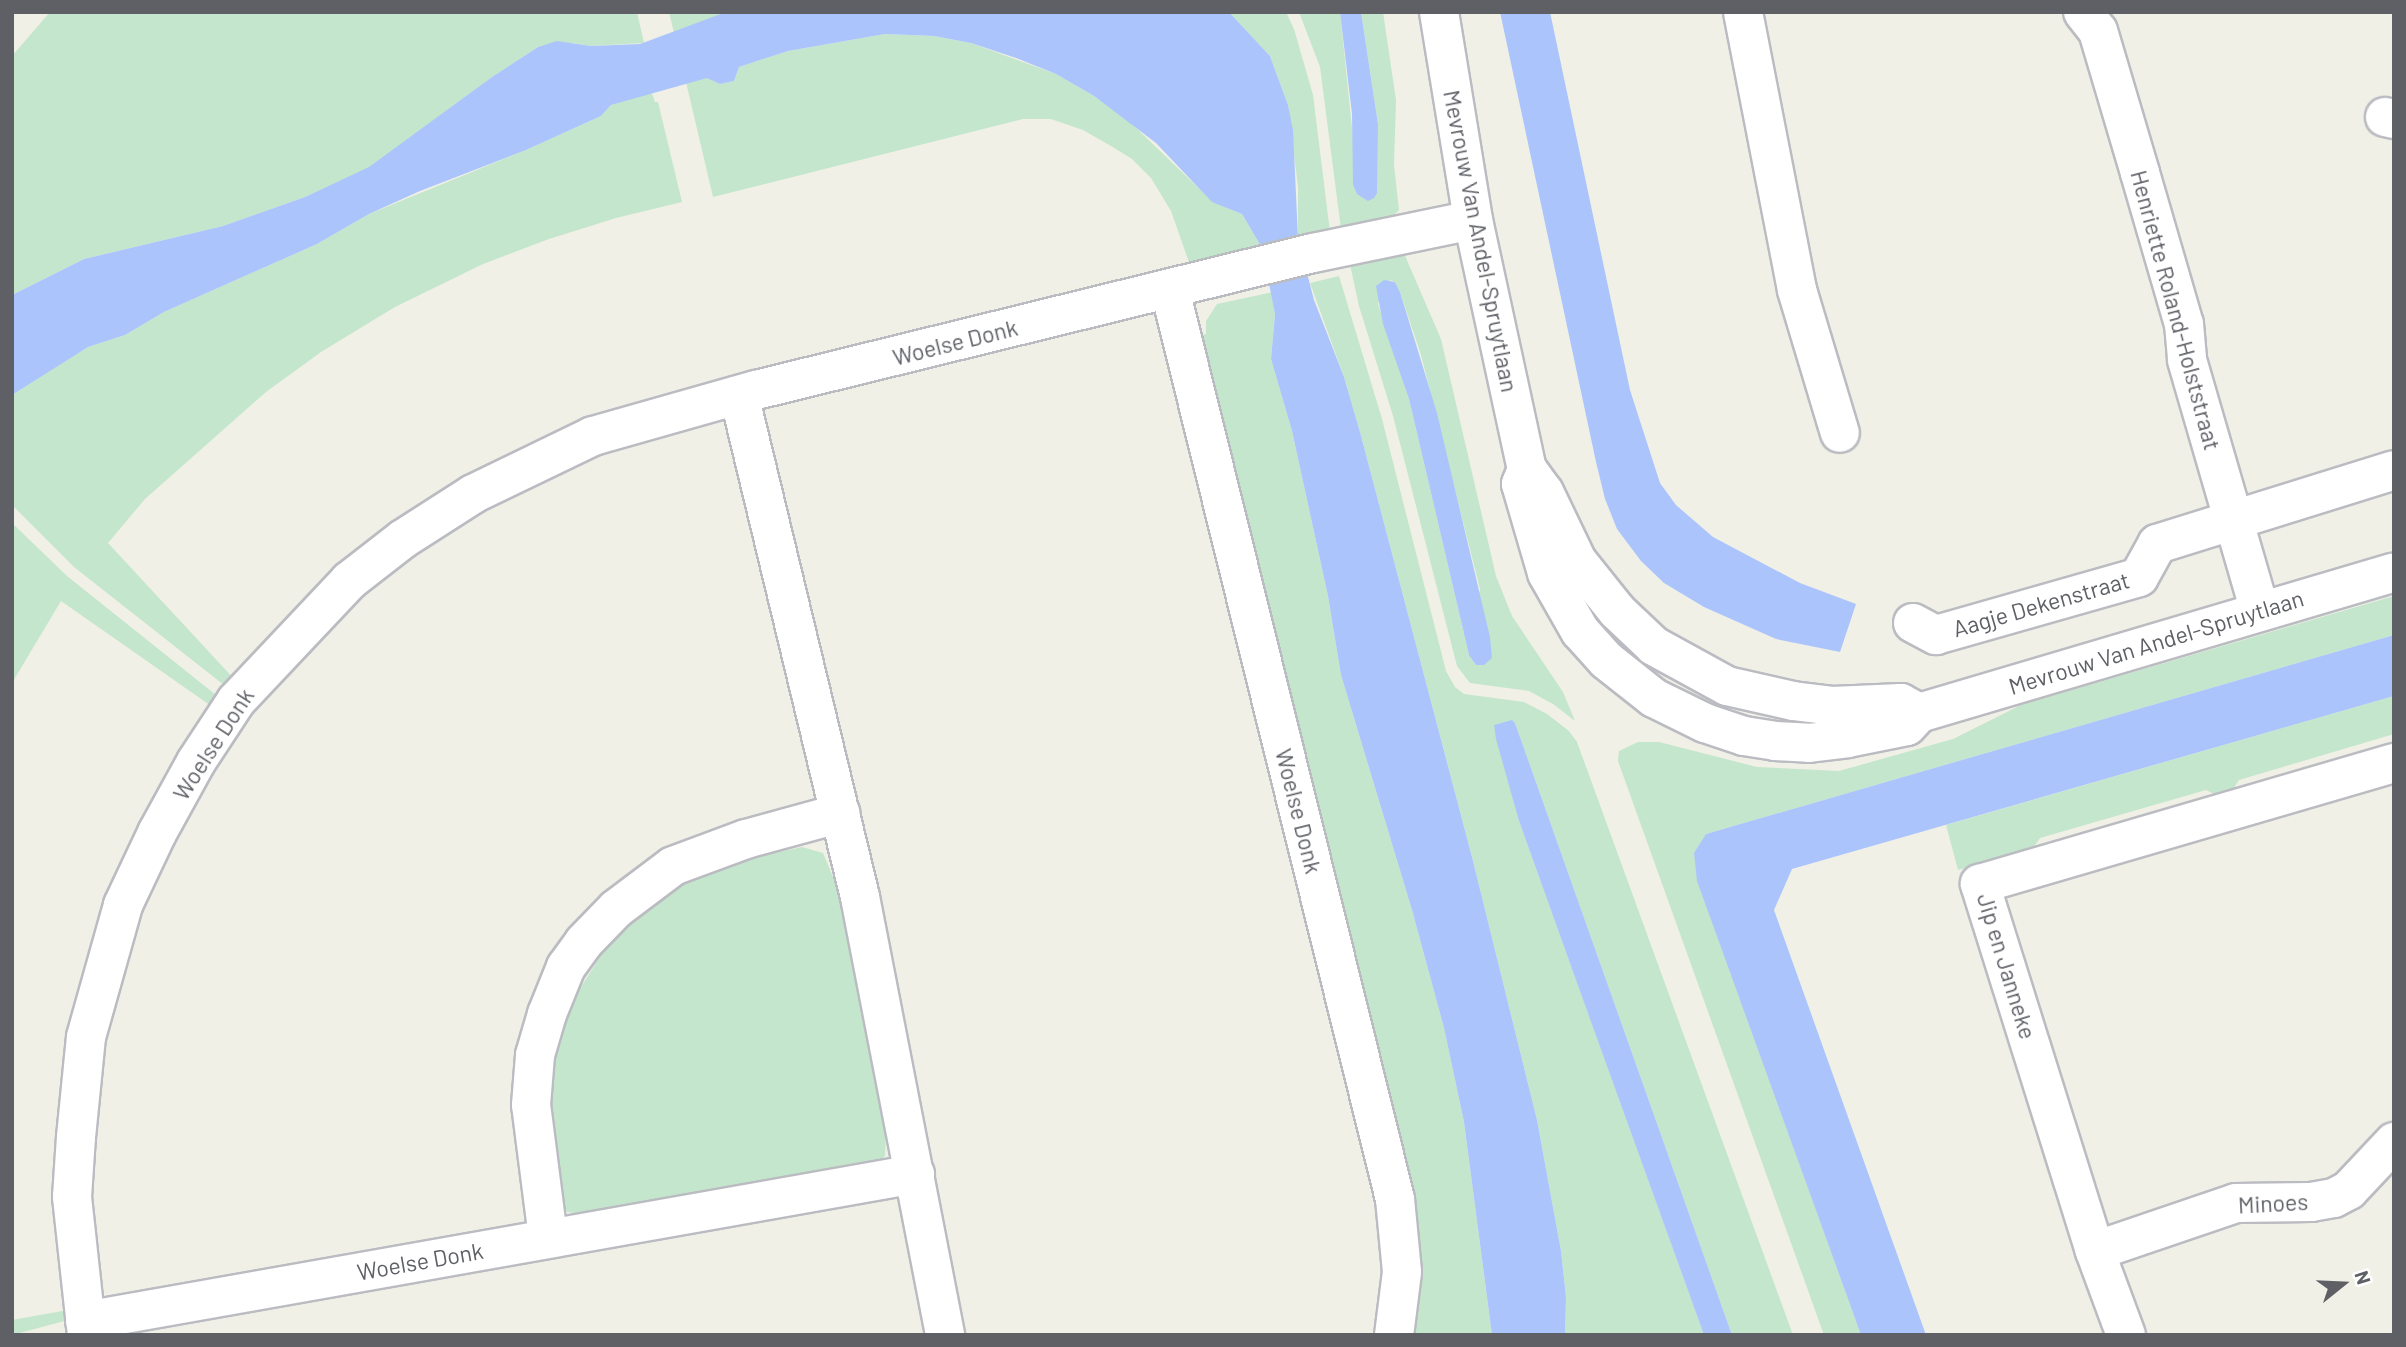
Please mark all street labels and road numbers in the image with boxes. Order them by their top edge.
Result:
street label: Mevrouw Van Andel-Spruytlaan [1438,88,1524,394]
street label: Henriette Roland-Holststraat [2125,167,2227,453]
street label: Woelse Donk [890,313,1020,371]
street label: Aagje Dekenstraat [1950,566,2132,642]
street label: Mevrouw Van Andel-Spruytlaan [2005,584,2307,700]
street label: Woelse Donk [167,683,259,805]
street label: Woelse Donk [1270,746,1328,876]
street label: Jip en Janneke [1972,890,2042,1042]
street label: Minoes [2237,1187,2309,1219]
street label: Woelse Donk [355,1236,485,1286]

